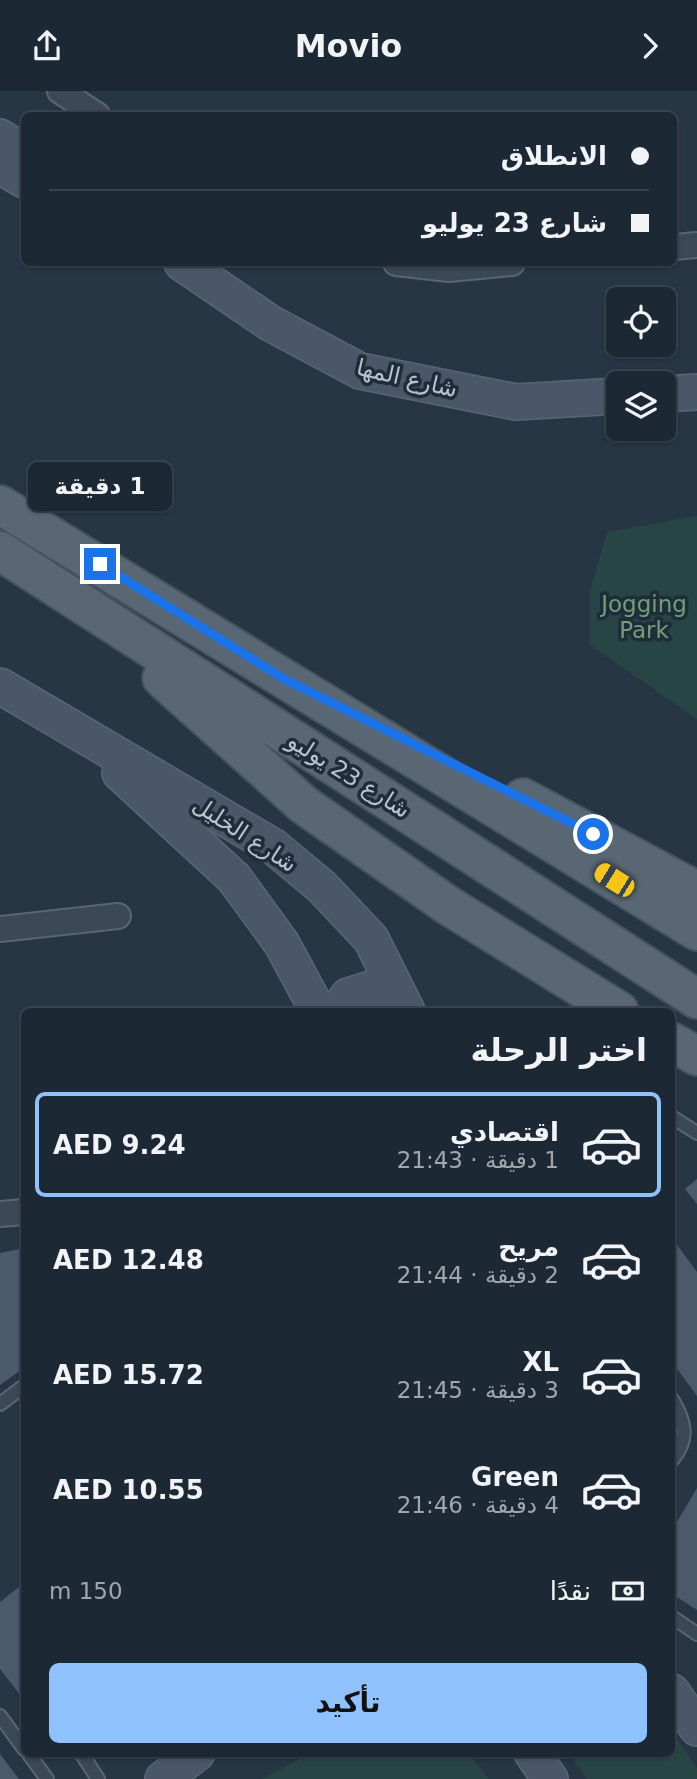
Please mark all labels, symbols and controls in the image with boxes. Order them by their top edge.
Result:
icon: share [28,27,66,65]
text: Movio [295,27,402,65]
icon: forward [631,27,669,65]
text: الانطلاق [501,141,607,171]
text: شارع 23 يوليو [422,208,607,238]
map controls [606,287,676,441]
button: locate [606,287,676,357]
street label: شارع المها [354,354,460,403]
button: layers [606,371,676,441]
callout: 1 دقيقة [28,463,172,511]
text: 1 دقيقة [55,473,145,499]
route end [84,548,116,580]
park label: Jogging Park [599,591,687,643]
street label: شارع 23 يوليو [282,727,415,824]
street label: شارع الخليل [188,791,302,878]
route start [577,818,609,850]
car [591,860,638,900]
text: اختر الرحلة [470,1031,647,1069]
icon: car [580,1113,643,1176]
text: اقتصادي [450,1117,559,1147]
text: AED 9.24 [53,1130,186,1160]
text: 1 دقيقة · 21:43 [397,1147,559,1173]
icon: car [580,1228,643,1291]
text: مريح [498,1232,559,1262]
text: AED 12.48 [53,1245,204,1275]
text: 2 دقيقة · 21:44 [397,1262,559,1288]
icon: car [580,1343,643,1406]
text: XL [522,1347,559,1377]
text: AED 15.72 [53,1360,204,1390]
text: 3 دقيقة · 21:45 [397,1377,559,1403]
icon: car [580,1458,643,1521]
text: Green [471,1462,559,1492]
text: AED 10.55 [53,1475,204,1505]
text: 4 دقيقة · 21:46 [397,1492,559,1518]
icon: cash [609,1572,647,1610]
text: نقدًا [550,1576,591,1606]
text: 150 m [49,1578,123,1604]
button: تأكيد [49,1663,647,1743]

